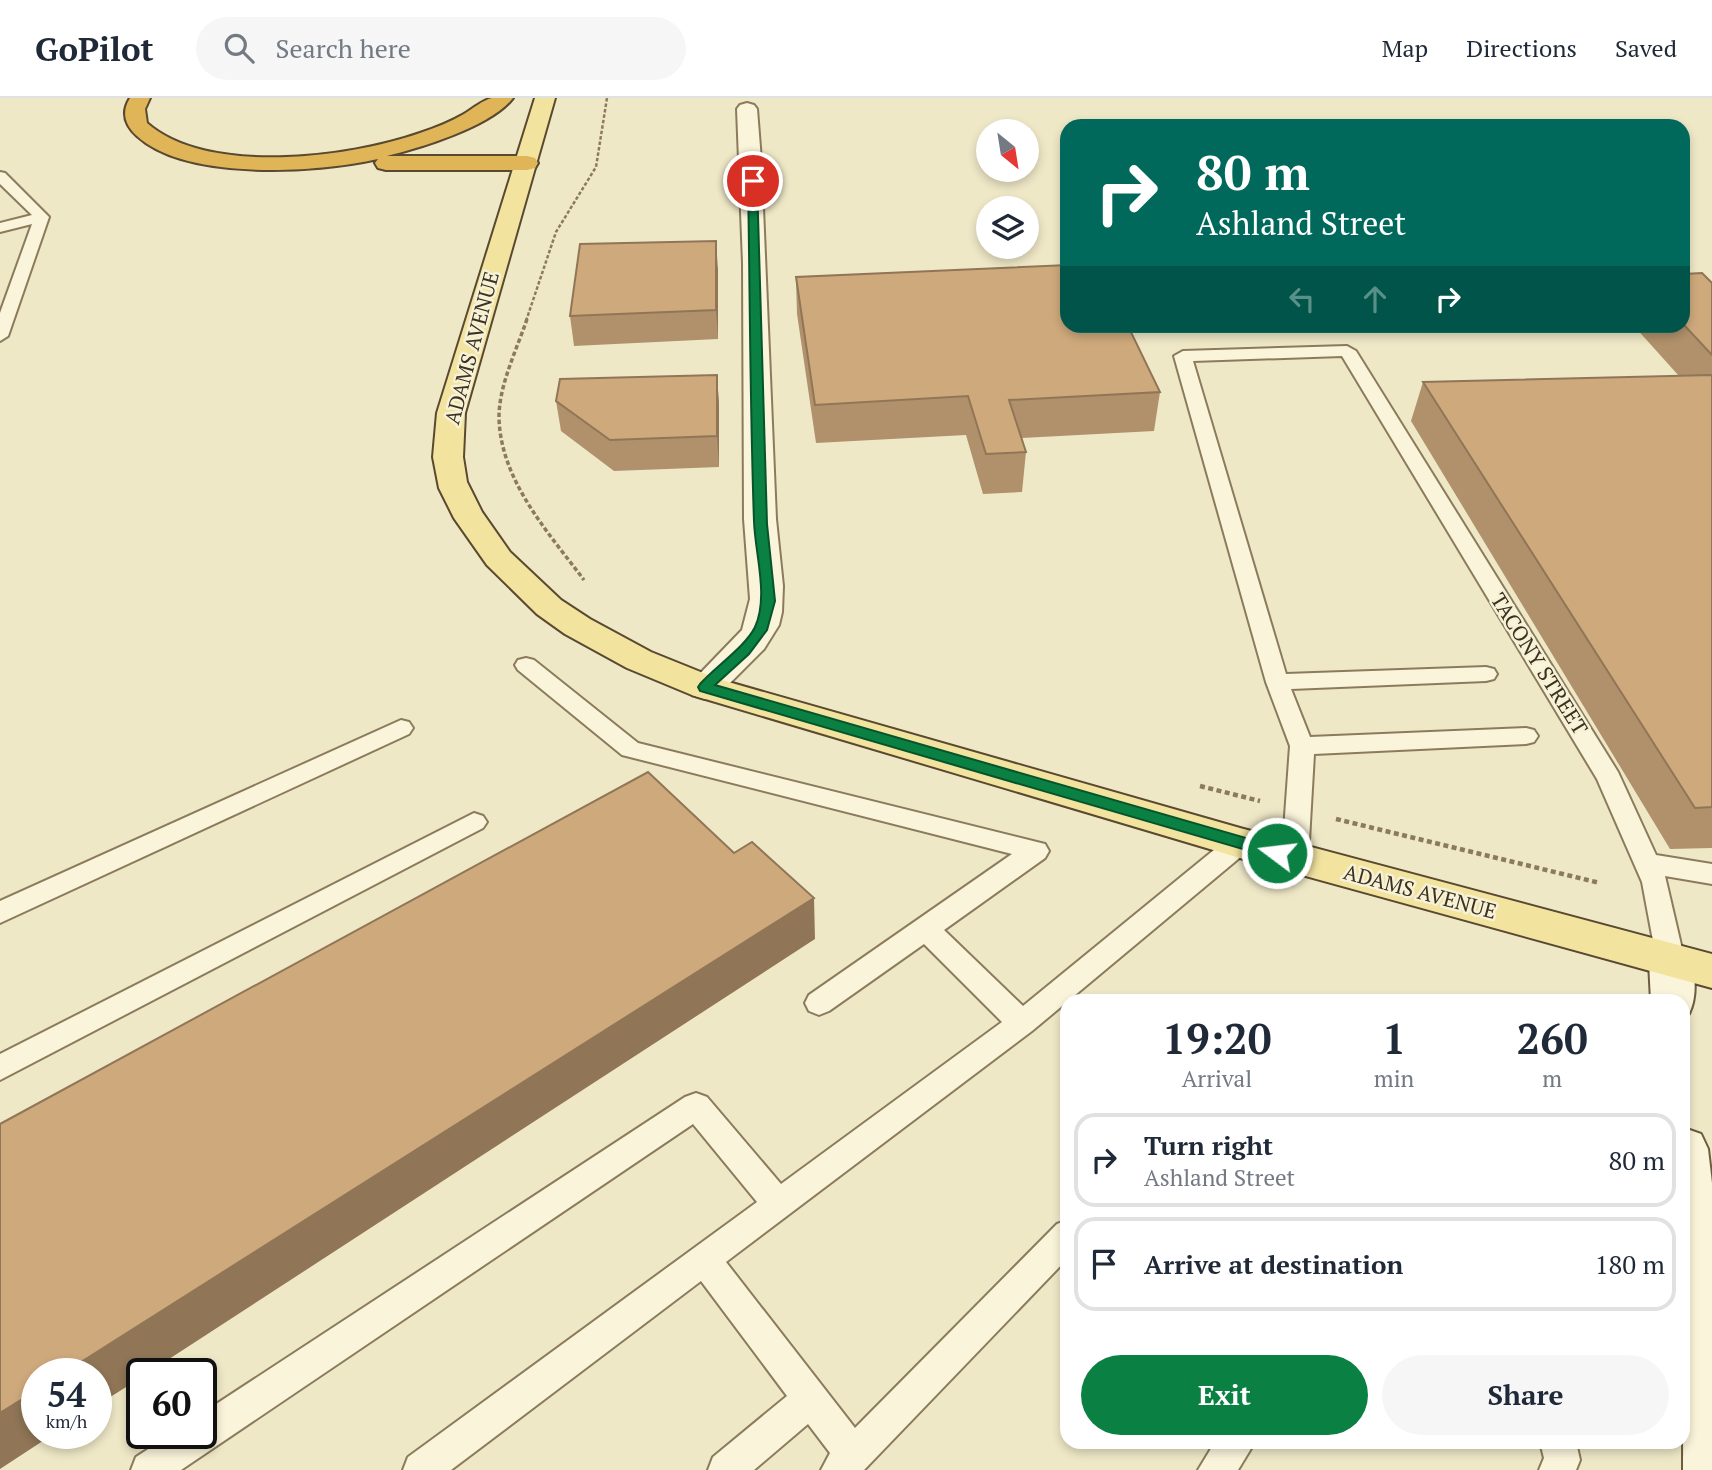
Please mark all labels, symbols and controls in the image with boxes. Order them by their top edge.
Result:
search box [196,17,686,80]
text: GoPilot [35,27,154,70]
icon: search [220,29,258,67]
text: Search here [276,31,411,65]
text: Map [1382,32,1428,64]
text: Directions [1466,32,1577,64]
text: Saved [1615,32,1677,64]
north arrow [976,119,1040,182]
map controls [976,119,1039,259]
text: 80 m [1196,139,1310,204]
icon: right [1081,147,1172,238]
pin [723,151,783,211]
icon: arrive [734,162,772,200]
button: layers [976,196,1039,259]
text: Ashland Street [1196,202,1406,244]
street label: ADAMS AVENUE [437,268,505,427]
icon: left [1283,280,1321,318]
icon: ahead [1356,280,1394,318]
icon: right [1429,280,1467,318]
street label: TACONY STREET [1485,587,1595,740]
position arrow [1240,816,1314,890]
street label: ADAMS AVENUE [1341,857,1500,925]
text: 19:20 [1162,1010,1272,1066]
text: 1 [1382,1010,1406,1066]
text: 260 [1517,1010,1588,1066]
text: Arrival [1182,1063,1252,1094]
text: min [1374,1063,1414,1094]
text: m [1542,1063,1562,1094]
text: Turn right [1144,1128,1273,1162]
icon: right [1085,1141,1123,1179]
text: 80 m [1609,1143,1665,1177]
text: Ashland Street [1144,1162,1295,1193]
icon: arrive [1085,1245,1123,1283]
text: Arrive at destination [1144,1247,1403,1281]
text: 180 m [1595,1247,1665,1281]
button: Exit [1081,1355,1368,1435]
button: Share [1382,1355,1669,1435]
speed limit sign: 60 [126,1358,217,1449]
text: 54 [47,1371,86,1417]
text: km/h [46,1409,87,1433]

